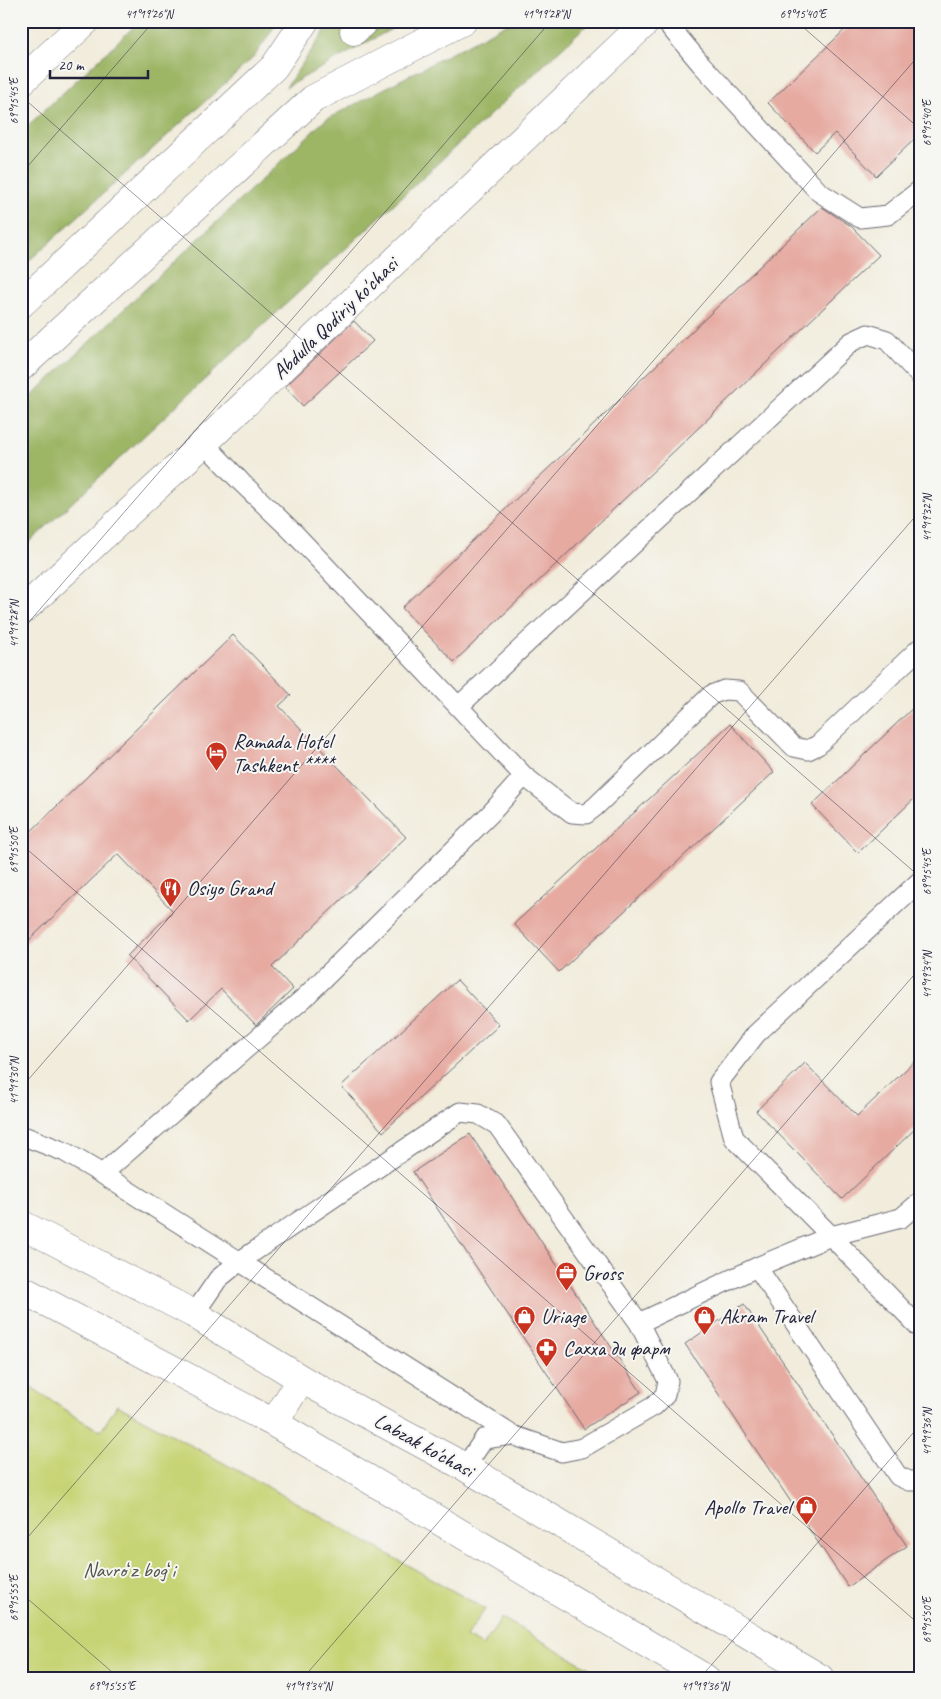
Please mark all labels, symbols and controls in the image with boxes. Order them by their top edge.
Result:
text: 41°19'26"N [125,6,174,22]
text: 41°19'28"N [522,6,571,22]
text: 69°15'40"E [780,6,828,22]
scale bar [50,48,148,80]
text: 20 m [58,56,85,75]
text: 69°15'45"E [6,76,22,124]
text: 69°15'40"E [919,98,935,146]
street label: Abdulla Qodiriy ko'chasi [267,249,406,385]
text: 41°19'32"N [919,493,935,542]
text: 41°19'28"N [6,599,22,648]
place label: Ramada Hotel Tashkent **** [233,728,336,778]
hotel icon: Ramada Hotel Tashkent **** [205,741,229,772]
text: 69°15'50"E [6,825,22,873]
text: 69°15'45"E [919,847,935,895]
place label: Osiyo Grand [187,875,276,901]
restaurant icon: Osiyo Grand [159,876,183,907]
text: 41°19'34"N [919,950,935,999]
text: 41°19'30"N [6,1056,22,1105]
place label: Gross [583,1260,624,1286]
office icon: Gross [555,1261,579,1292]
place label: Uriage [541,1303,587,1329]
place label: Akram Travel [720,1303,816,1329]
shop icon: Uriage [513,1304,537,1335]
shop icon: Akram Travel [692,1304,716,1335]
place label: Сахха ди фарм [563,1335,671,1361]
pharmacy icon: Сахха ди фарм [535,1336,559,1367]
street label: Labzak ko'chasi [370,1407,481,1484]
text: 41°19'36"N [919,1407,935,1456]
place label: Apollo Travel [704,1494,794,1520]
shop icon: Apollo Travel [795,1495,819,1526]
park label: Navroʻz bogʻi [83,1557,178,1583]
text: 69°15'55"E [6,1573,22,1621]
text: 69°15'50"E [919,1595,935,1643]
text: 69°15'55"E [89,1678,137,1694]
text: 41°19'34"N [284,1678,333,1694]
text: 41°19'36"N [681,1678,730,1694]

